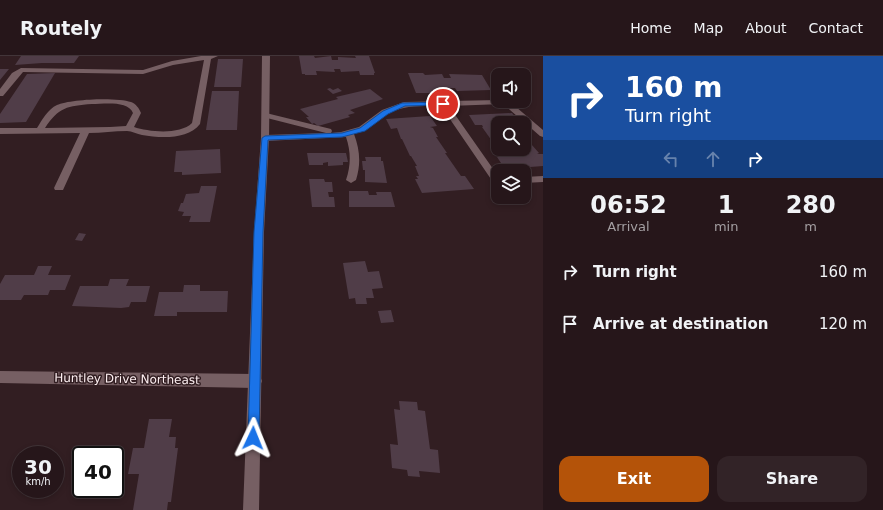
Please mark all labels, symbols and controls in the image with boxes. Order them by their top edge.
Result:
text: Routely [20,17,102,39]
text: Home [630,20,672,36]
text: Map [694,20,723,36]
text: About [745,20,787,36]
text: Contact [809,20,863,36]
map controls [491,68,531,204]
button: sound [491,68,531,108]
text: 160 m [625,71,722,104]
icon: right [559,72,611,124]
pin [426,87,460,121]
icon: arrive [432,93,454,115]
text: Turn right [625,105,711,126]
button: search [491,116,531,156]
icon: left [660,148,682,170]
icon: ahead [702,148,724,170]
icon: right [744,148,766,170]
button: layers [491,164,531,204]
text: 06:52 [590,191,667,219]
text: 1 [718,191,734,219]
text: 280 [786,191,836,219]
text: Arrival [607,219,650,234]
text: min [714,219,738,234]
text: m [804,219,817,234]
icon: right [559,261,581,283]
text: Turn right [593,263,677,281]
text: 160 m [819,263,867,281]
icon: arrive [559,313,581,335]
text: Arrive at destination [593,315,768,333]
text: 120 m [819,315,867,333]
street label: Huntley Drive Northeast [54,371,200,387]
position arrow [232,417,274,459]
speed limit sign: 40 [72,446,124,498]
text: 30 [24,455,52,479]
button: Exit [559,456,709,502]
button: Share [717,456,867,502]
text: km/h [25,476,51,487]

